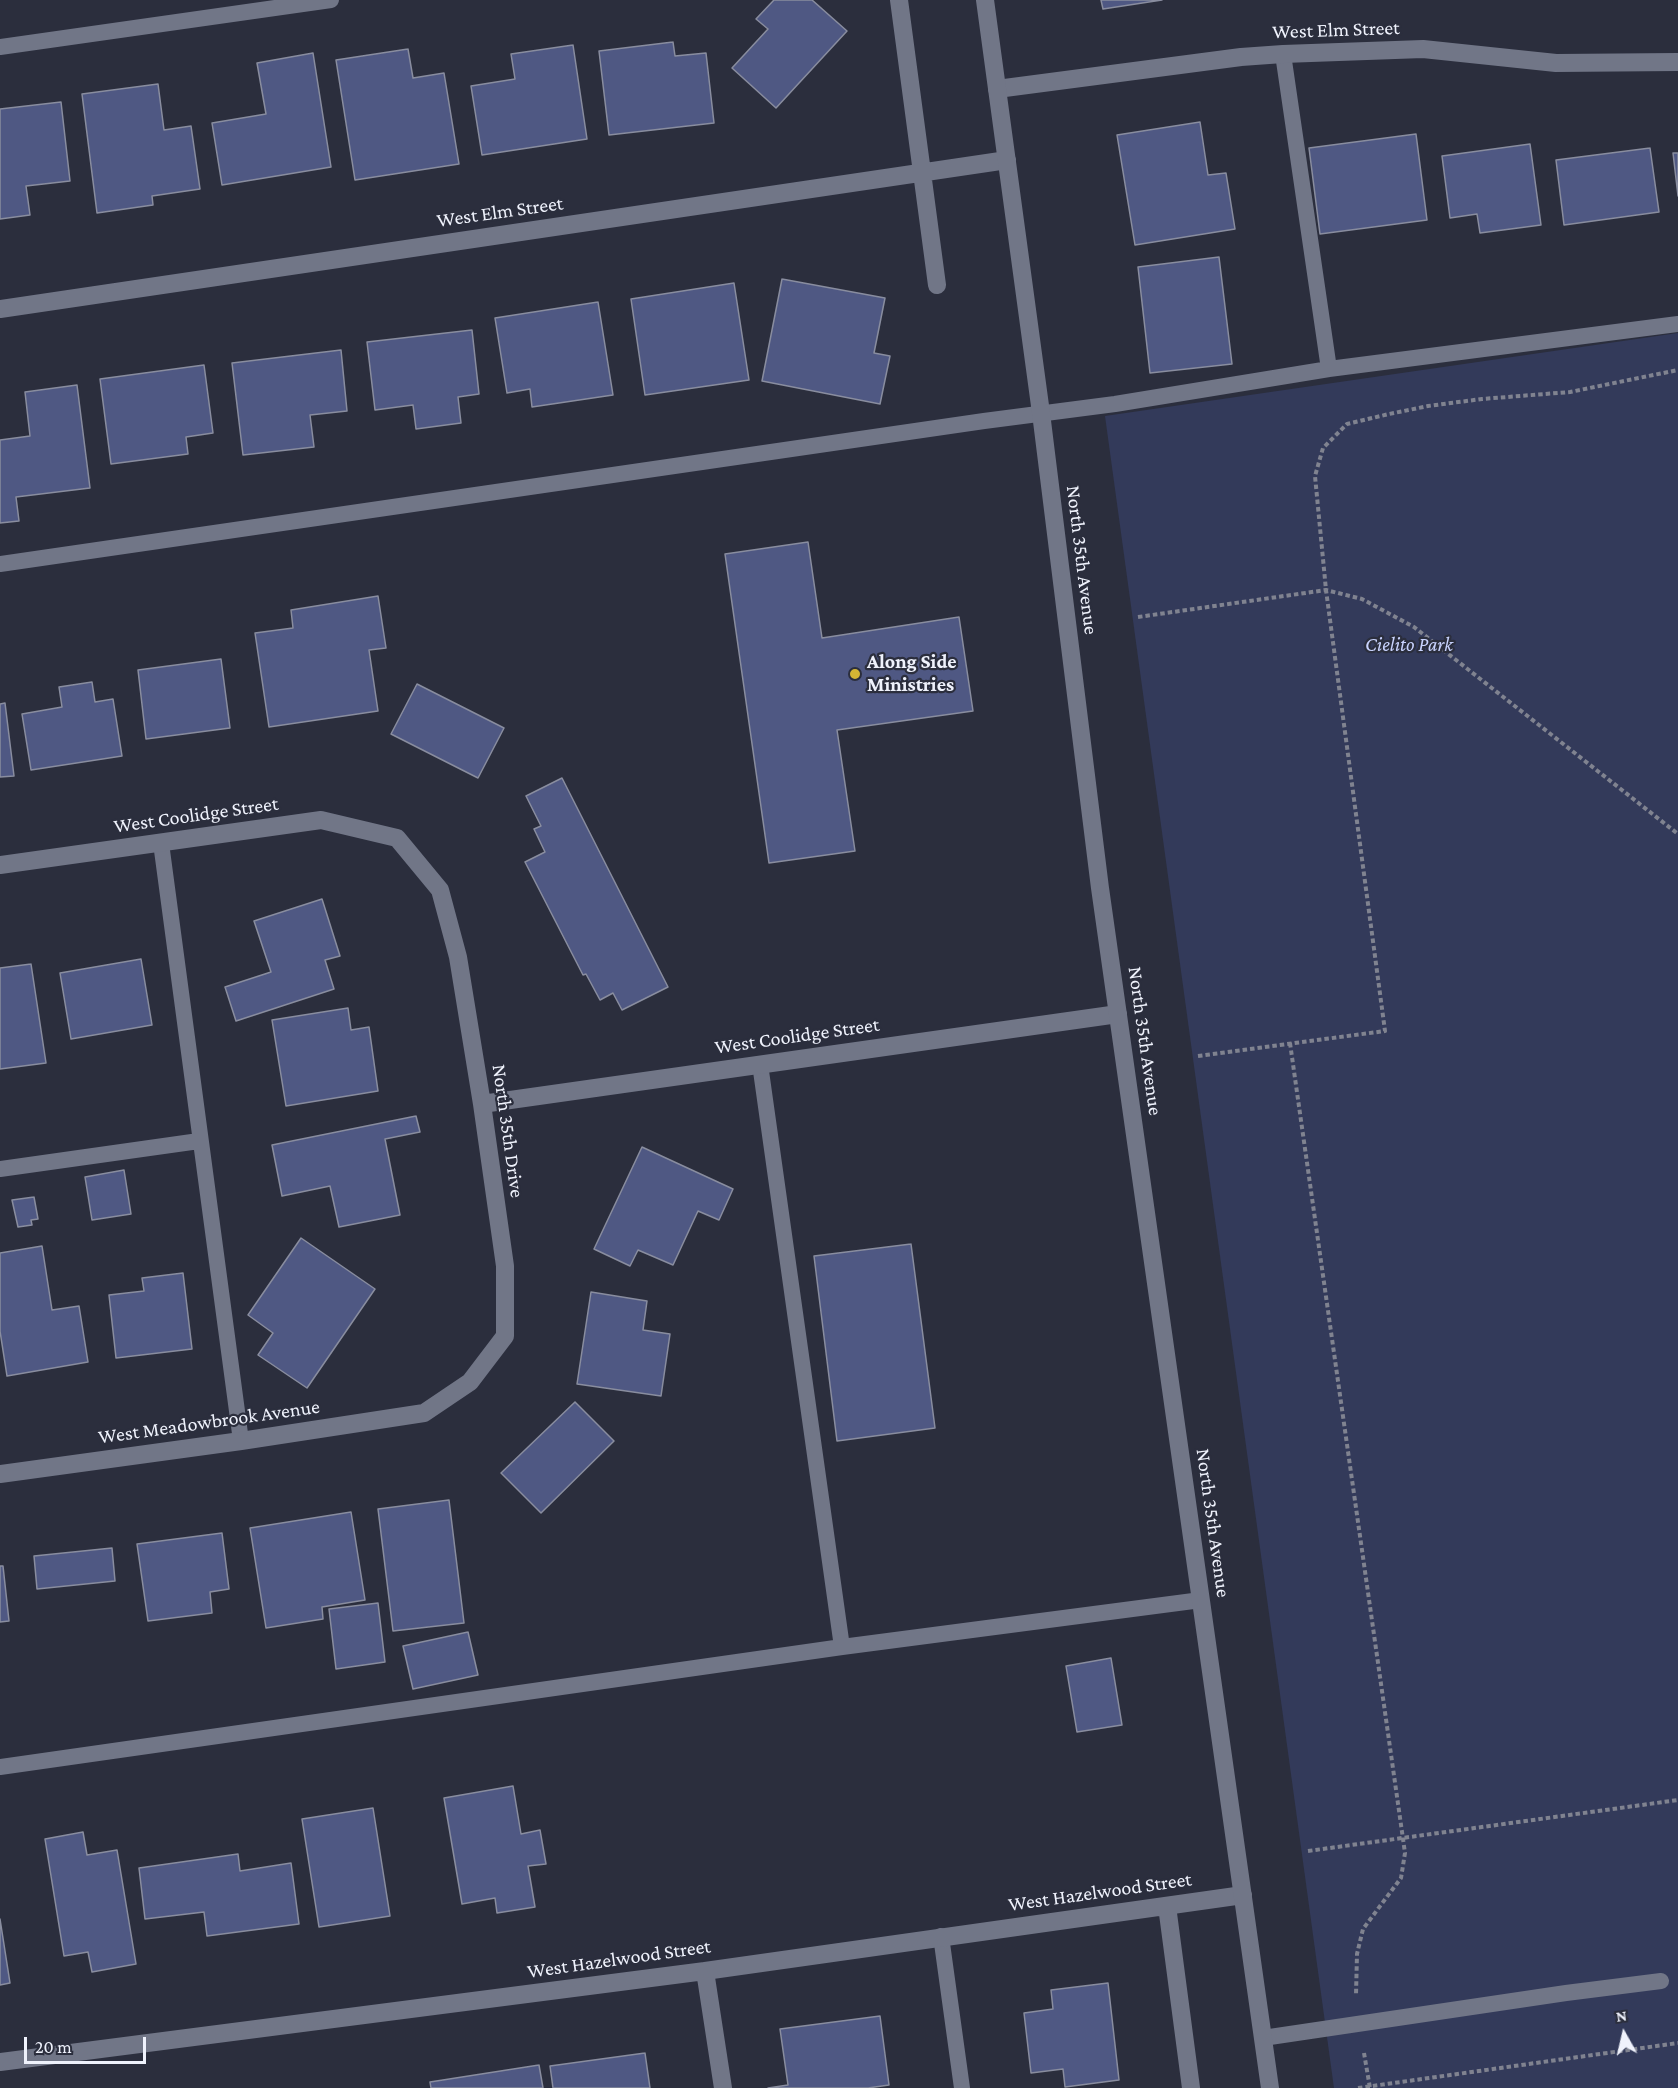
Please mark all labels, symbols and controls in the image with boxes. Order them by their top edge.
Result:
street label: West Elm Street [1272,16,1400,44]
street label: West Elm Street [435,191,565,233]
street label: North 35th Avenue [1061,484,1103,636]
park label: Cielito Park [1365,633,1453,657]
place label: Along Side Ministries [867,650,957,697]
marker: Along Side Ministries [848,667,862,681]
street label: West Coolidge Street [112,792,280,838]
street label: North 35th Avenue [1123,965,1167,1117]
street label: West Coolidge Street [713,1013,881,1059]
street label: North 35th Drive [487,1063,529,1199]
street label: West Meadowbrook Avenue [97,1395,321,1449]
street label: North 35th Avenue [1191,1447,1235,1599]
street label: West Hazelwood Street [1007,1867,1193,1917]
street label: West Hazelwood Street [526,1934,712,1984]
north arrow [1594,2004,1654,2064]
text: N [1615,2007,1628,2025]
scale bar [27,2025,148,2063]
text: 20 m [35,2037,72,2057]

